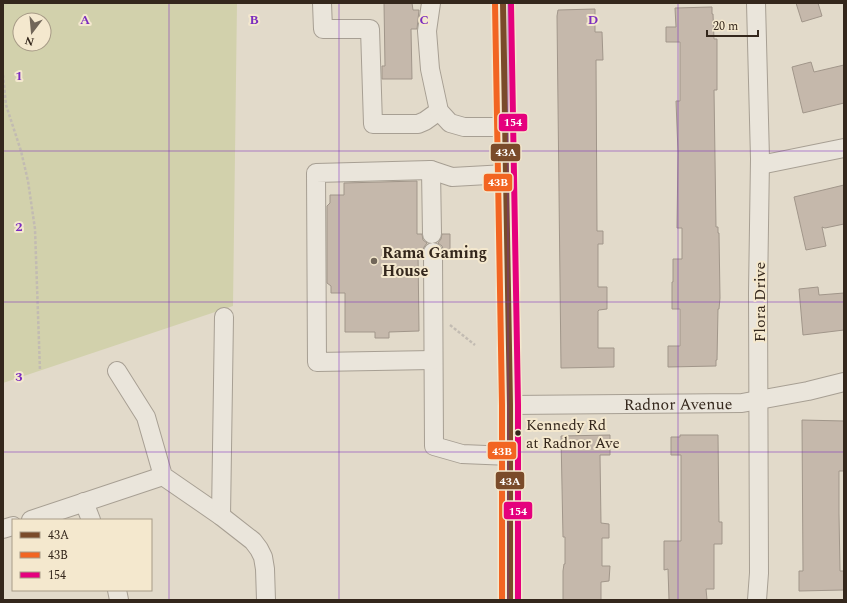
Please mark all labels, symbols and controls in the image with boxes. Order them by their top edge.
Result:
text: A [80,10,90,30]
text: B [249,10,259,30]
text: C [419,10,429,30]
text: D [588,10,598,30]
north arrow [12,12,52,52]
scale bar [707,12,758,38]
text: 20 m [713,17,738,36]
text: N [23,32,36,51]
text: 1 [15,66,23,86]
line badge: 154 [498,113,528,132]
text: 154 [504,114,523,131]
line badge: 43A [490,143,521,162]
text: 43A [496,144,517,161]
line badge: 43B [483,173,513,192]
text: 43B [488,174,508,191]
text: 2 [15,217,23,237]
place label: Rama Gaming House [382,241,487,283]
marker: Rama Gaming House [369,256,379,266]
street label: Flora Drive [748,262,772,342]
text: 3 [15,367,23,387]
street label: Radnor Avenue [624,392,732,417]
place label: Kennedy Rd at Radnor Ave [526,414,620,455]
marker: Kennedy Rd at Radnor Ave [513,428,523,438]
line badge: 43B [487,441,517,460]
text: 43B [492,443,512,460]
line badge: 43A [495,471,525,490]
text: 43A [500,473,521,490]
line badge: 154 [503,501,533,520]
text: 154 [509,503,528,520]
legend [12,519,152,591]
text: 43A [48,526,69,545]
text: 43B [48,546,68,565]
text: 154 [48,566,66,585]

